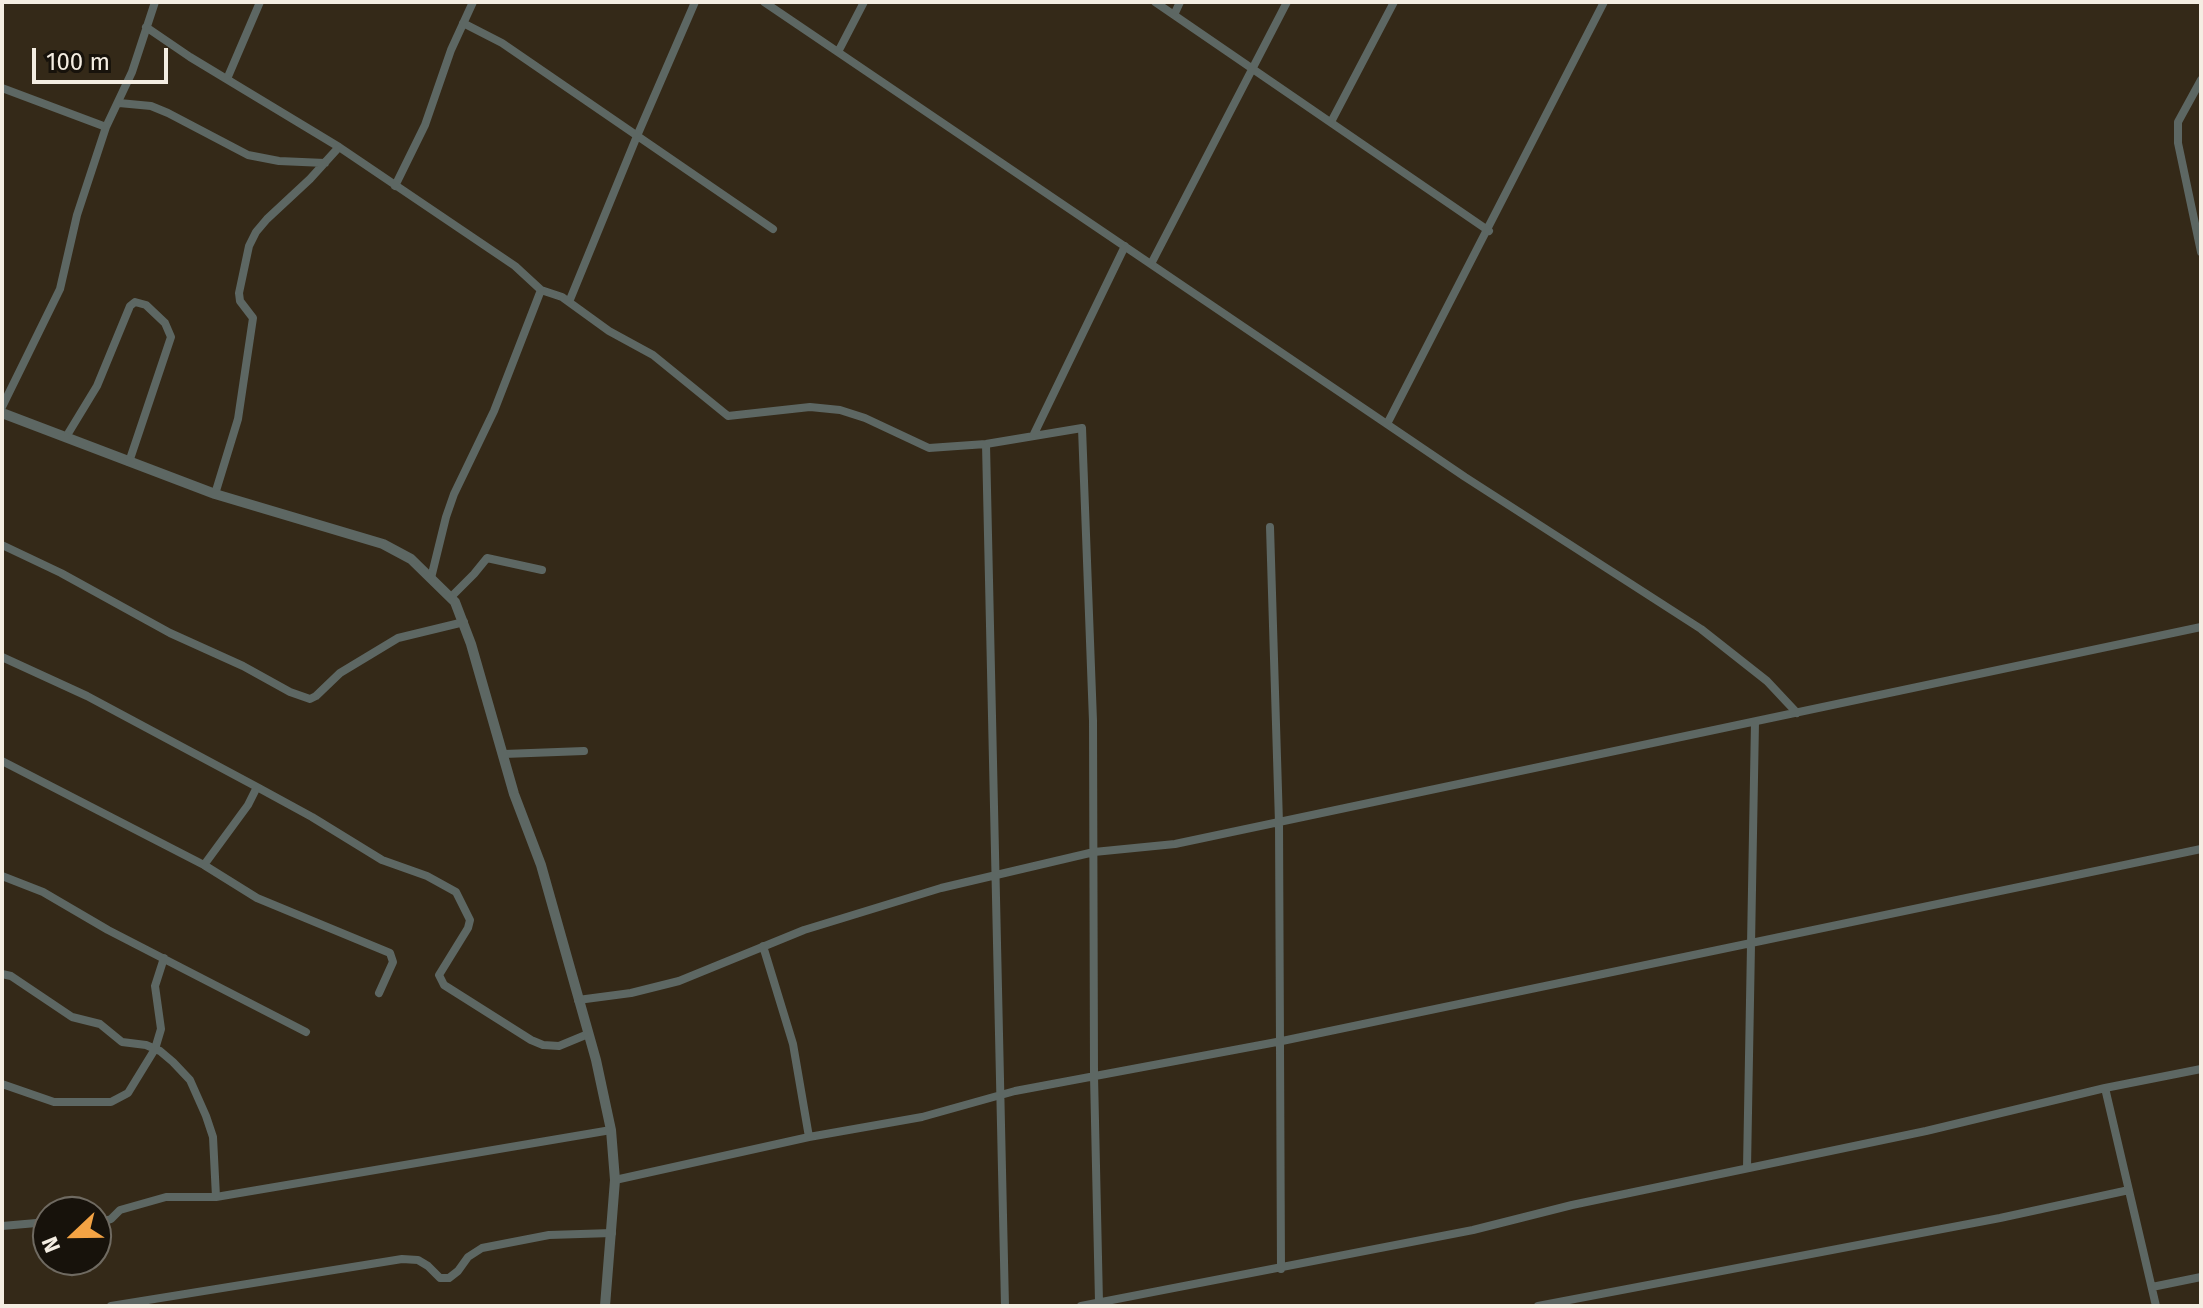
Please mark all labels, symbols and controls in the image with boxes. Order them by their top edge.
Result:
scale bar [36,32,172,82]
text: 100 m [46,48,110,76]
north arrow [32,1196,112,1276]
text: N [36,1233,66,1256]

